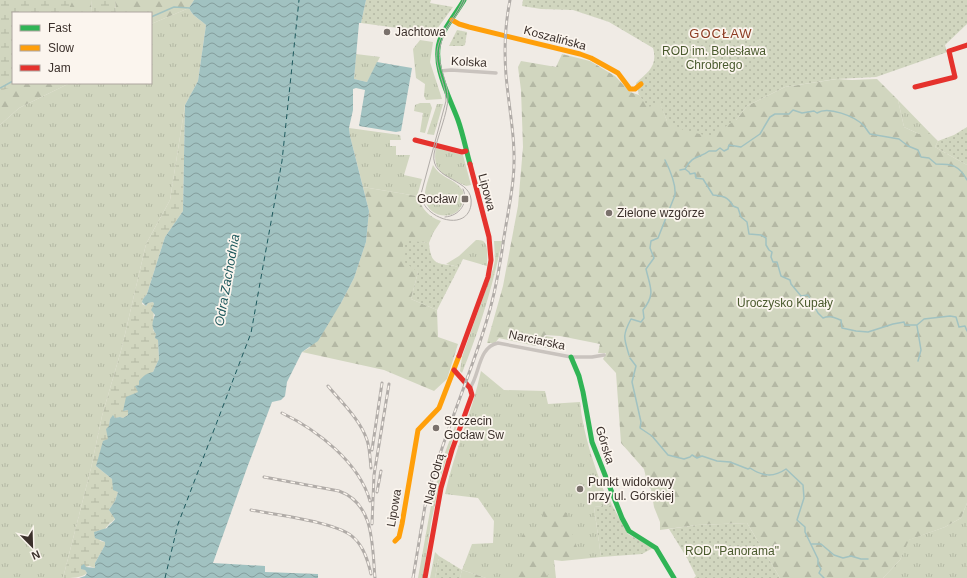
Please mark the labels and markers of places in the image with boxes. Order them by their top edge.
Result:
place label: Jachtowa [395,25,446,39]
marker: Jachtowa [382,27,392,37]
place label: Gocław [417,192,457,206]
marker: Gocław [460,194,470,204]
place label: Zielone wzgórze [617,206,705,220]
marker: Zielone wzgórze [604,208,614,218]
place label: Szczecin Gocław Sw [444,414,504,442]
marker: Szczecin Gocław Sw [431,423,441,433]
place label: Punkt widokowy przy ul. Górskiej [588,475,674,503]
marker: Punkt widokowy przy ul. Górskiej [575,484,585,494]

